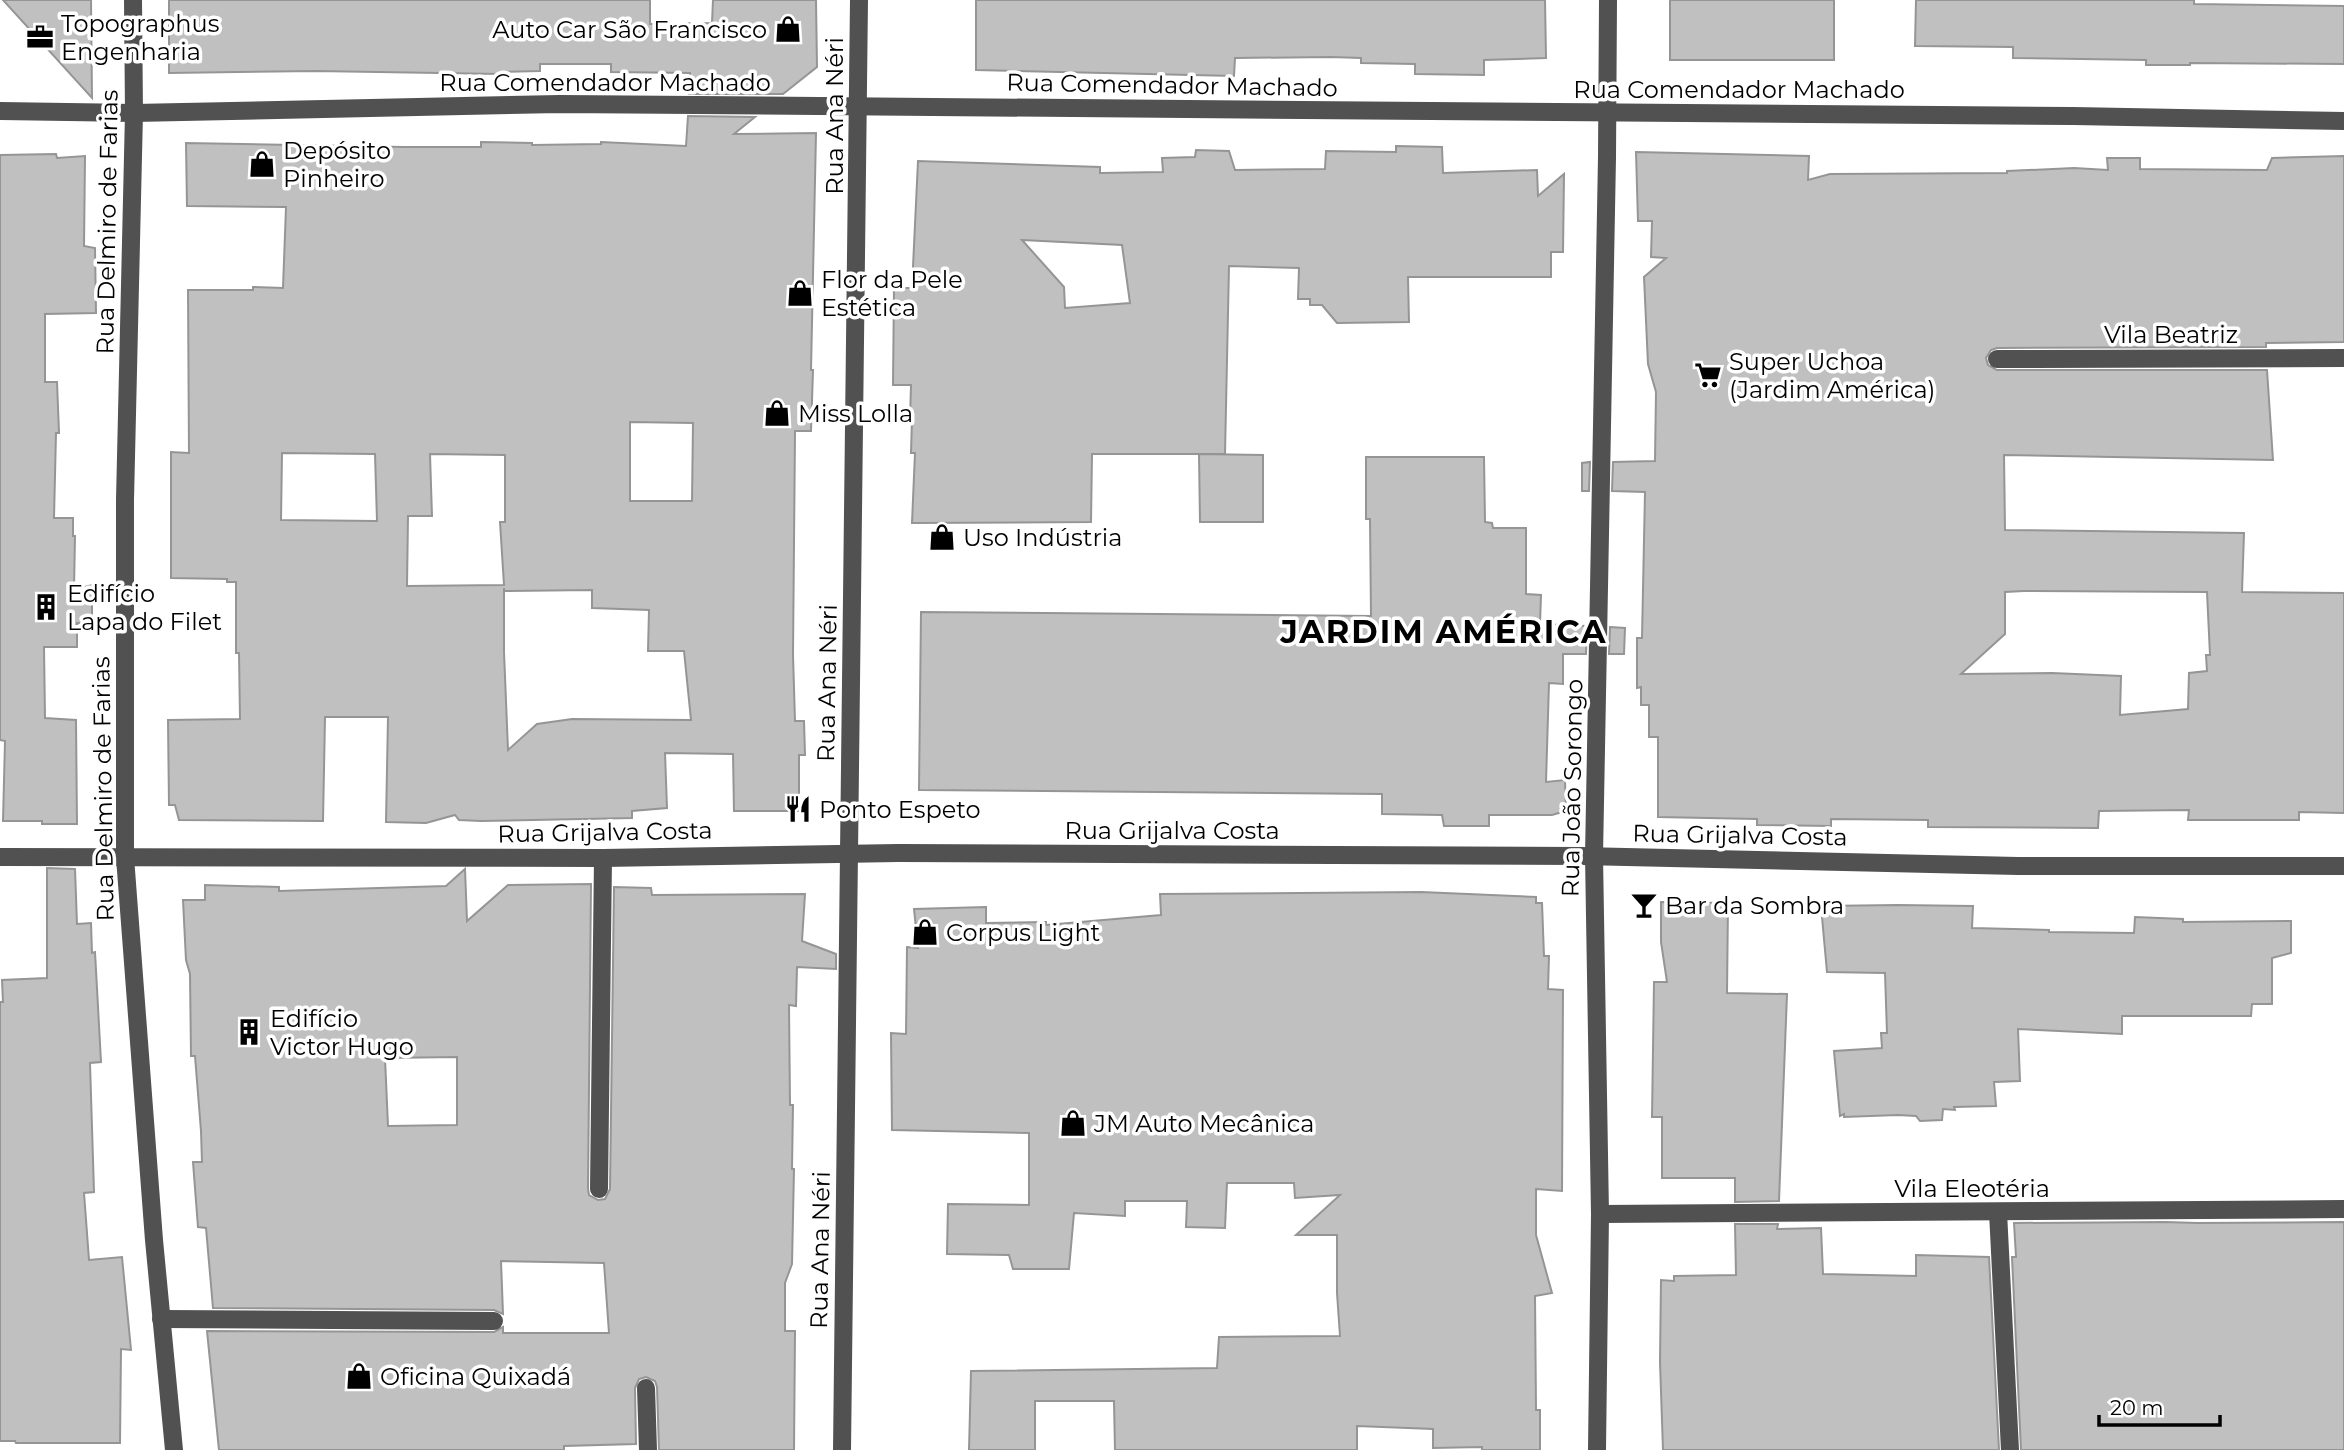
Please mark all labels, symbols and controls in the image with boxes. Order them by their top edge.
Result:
place label: Topographus Engenharia [61,9,219,66]
shop icon: Auto Car São Francisco [773,14,803,44]
place label: Auto Car São Francisco [492,15,767,44]
office icon: Topographus Engenharia [25,22,55,52]
street label: Rua Ana Néri [820,37,849,195]
street label: Rua Comendador Machado [439,68,771,97]
street label: Rua Comendador Machado [1006,68,1338,102]
street label: Rua Comendador Machado [1573,75,1905,104]
street label: Rua Delmiro de Farias [90,89,124,355]
place label: Depósito Pinheiro [283,136,391,193]
shop icon: Depósito Pinheiro [247,149,277,179]
place label: Flor da Pele Estética [821,265,963,322]
shop icon: Flor da Pele Estética [785,278,815,308]
street label: Vila Beatriz [2104,320,2238,349]
place label: Super Uchoa (Jardim América) [1729,347,1936,404]
supermarket icon: Super Uchoa (Jardim América) [1693,360,1723,390]
shop icon: Miss Lolla [762,398,792,428]
place label: Miss Lolla [798,399,913,428]
shop icon: Uso Indústria [927,522,957,552]
place label: Uso Indústria [963,523,1122,552]
place label: Edifício Lapa do Filet [67,579,222,636]
building icon: Edifício Lapa do Filet [31,592,61,622]
street label: Rua Ana Néri [811,604,843,762]
district label: JARDIM AMÉRICA [1279,612,1608,651]
street label: Rua Delmiro de Farias [86,656,120,922]
street label: Rua João Sorongo [1556,679,1588,897]
restaurant icon: Ponto Espeto [783,794,813,824]
place label: Ponto Espeto [819,795,981,824]
street label: Rua Grijalva Costa [497,816,713,848]
street label: Rua Grijalva Costa [1064,816,1280,845]
street label: Rua Grijalva Costa [1632,819,1848,851]
bar icon: Bar da Sombra [1629,890,1659,920]
place label: Bar da Sombra [1665,891,1844,920]
shop icon: Corpus Light [910,917,940,947]
place label: Corpus Light [946,918,1101,947]
place label: Edifício Victor Hugo [270,1004,414,1061]
building icon: Edifício Victor Hugo [234,1017,264,1047]
shop icon: JM Auto Mecânica [1058,1108,1088,1138]
place label: JM Auto Mecânica [1093,1109,1314,1138]
street label: Rua Ana Néri [804,1171,836,1329]
street label: Vila Eleotéria [1894,1174,2050,1203]
shop icon: Oficina Quixadá [344,1361,374,1391]
place label: Oficina Quixadá [380,1362,571,1391]
scale bar [2099,1384,2220,1428]
text: 20 m [2110,1395,2164,1420]

